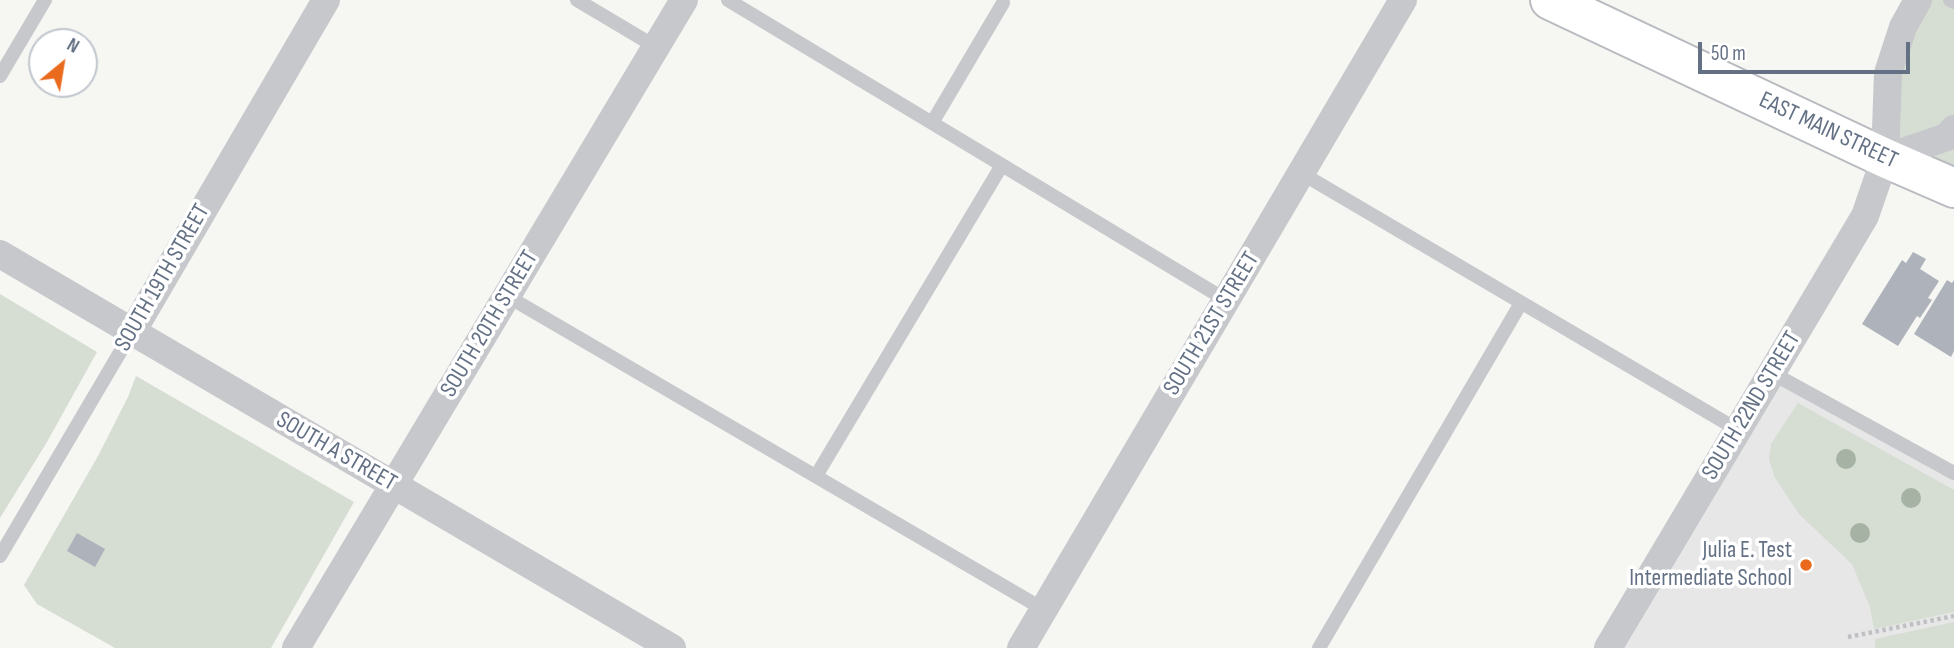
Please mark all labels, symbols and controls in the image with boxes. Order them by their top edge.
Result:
north arrow [28,28,98,98]
scale bar [1702,28,1914,72]
text: N [63,34,83,59]
text: 50 m [1711,41,1746,66]
street label: EAST MAIN STREET [1754,86,1902,176]
street label: SOUTH 19TH STREET [109,199,217,357]
street label: SOUTH 20TH STREET [435,246,545,402]
street label: SOUTH 21ST STREET [1158,247,1266,401]
street label: SOUTH 22ND STREET [1696,327,1808,485]
street label: SOUTH A STREET [271,406,401,498]
place label: Julia E. Test Intermediate School [1629,537,1792,593]
marker: Julia E. Test Intermediate School [1798,557,1814,573]

